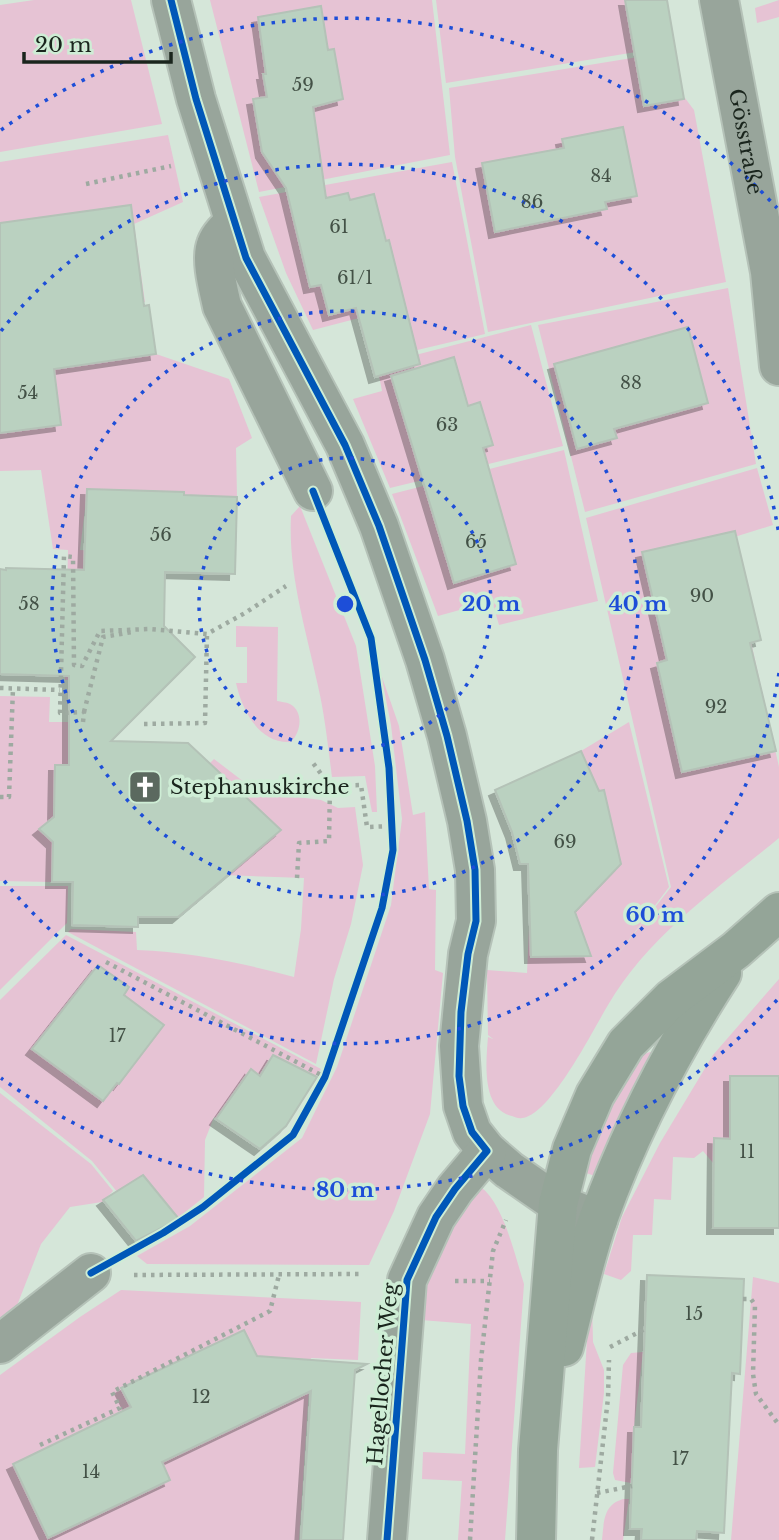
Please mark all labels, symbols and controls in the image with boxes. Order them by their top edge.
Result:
scale bar [24,21,172,65]
text: 20 m [35,32,92,58]
house number: 59 [292,74,314,96]
street label: Gösstraße [723,86,768,197]
house number: 84 [590,165,612,187]
house number: 86 [521,191,543,213]
house number: 61 [329,216,349,238]
house number: 61/1 [337,267,373,289]
house number: 88 [620,372,642,394]
house number: 54 [18,382,38,404]
house number: 63 [436,414,458,436]
house number: 56 [150,524,172,546]
house number: 65 [465,531,487,553]
house number: 90 [690,585,714,607]
text: 20 m [462,591,520,617]
text: 40 m [609,591,667,617]
centre of rings [333,592,357,616]
house number: 58 [18,593,40,615]
house number: 92 [705,696,727,718]
church icon: Stephanuskirche [126,768,164,806]
place label: Stephanuskirche [170,774,349,800]
house number: 69 [553,831,577,853]
text: 60 m [626,902,684,928]
house number: 17 [108,1025,126,1047]
house number: 11 [739,1141,755,1163]
text: 80 m [316,1177,374,1203]
street label: Hagellocher Weg [362,1281,404,1466]
house number: 15 [685,1303,703,1325]
house number: 12 [191,1386,211,1408]
house number: 17 [671,1448,689,1470]
house number: 14 [82,1461,100,1483]

